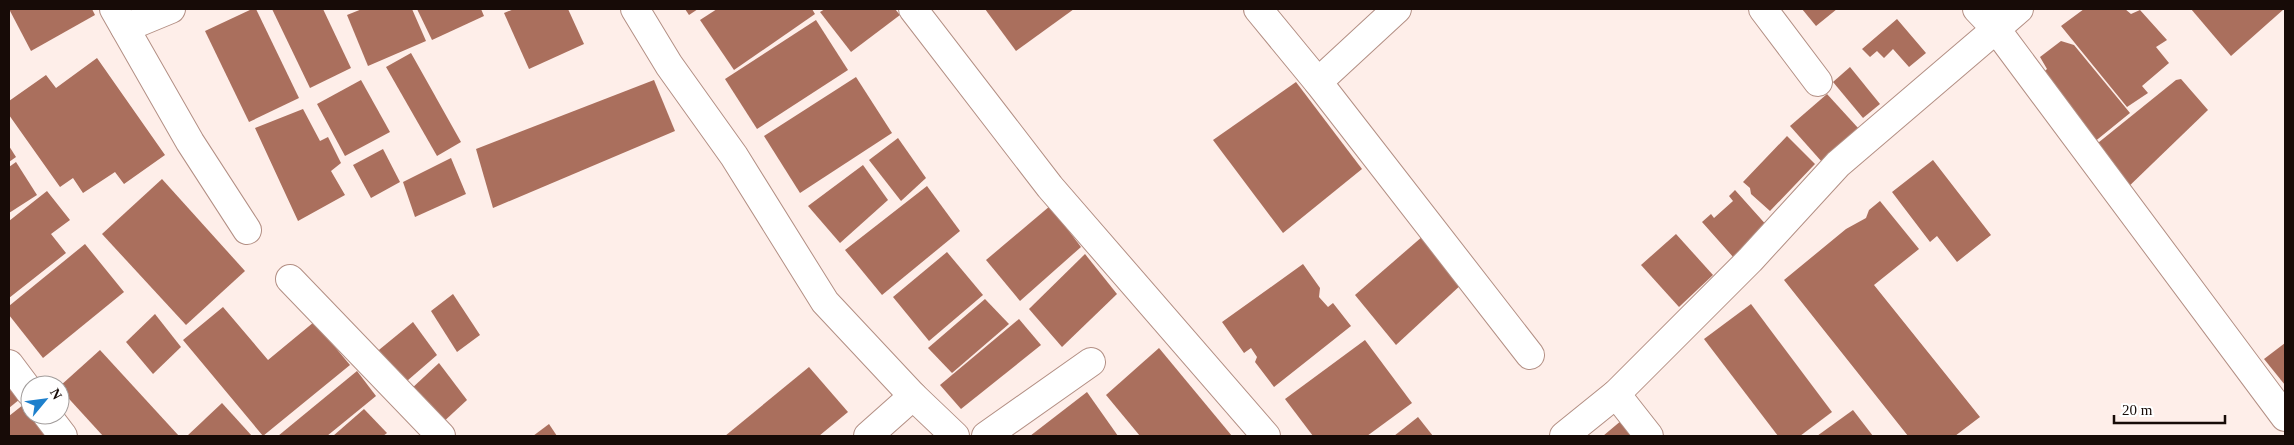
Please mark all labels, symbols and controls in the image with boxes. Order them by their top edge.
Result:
north arrow [20,375,70,425]
text: N [47,386,65,402]
scale bar [2114,392,2225,424]
text: 20 m [2122,402,2153,418]

